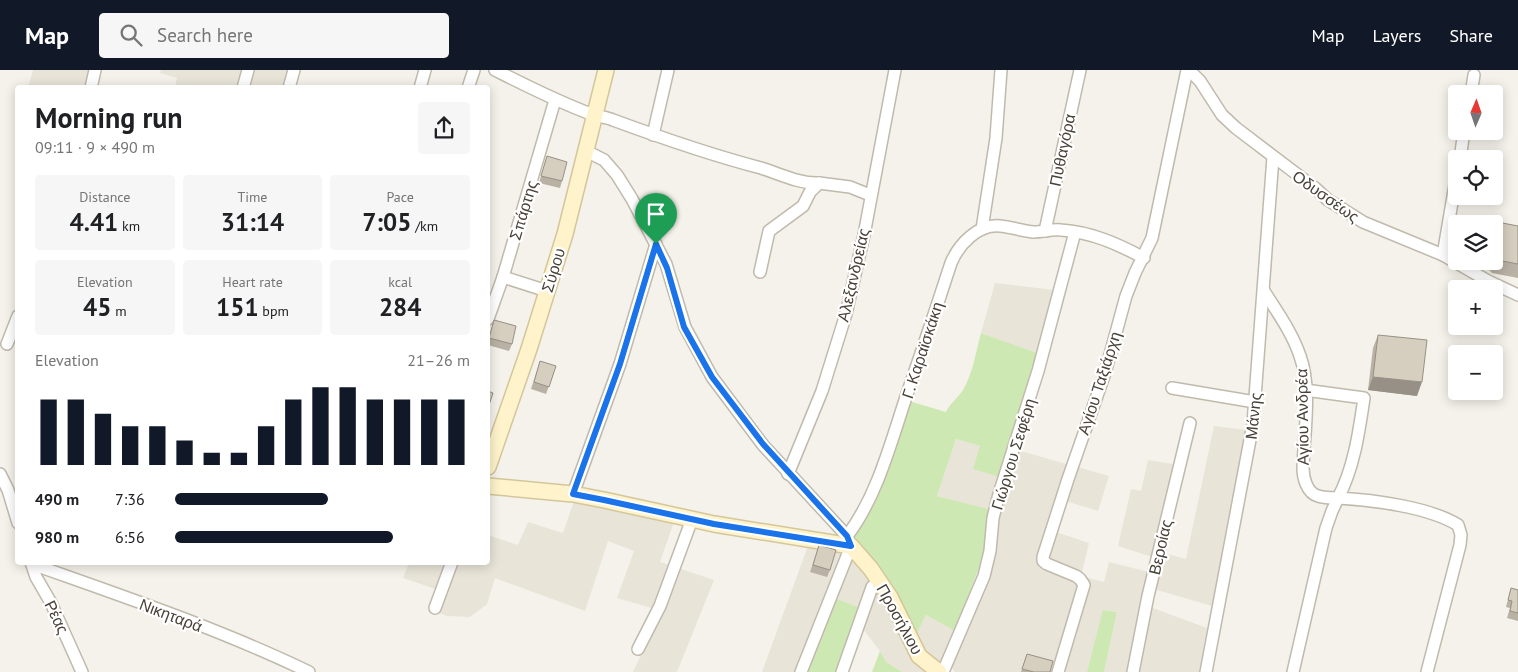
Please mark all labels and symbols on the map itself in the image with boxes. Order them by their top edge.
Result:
north arrow [1448,85,1502,140]
street label: Πυθαγόρα [1045,112,1079,188]
street label: Οδυσσέως [1289,166,1364,226]
street label: Σπάρτης [504,177,542,242]
pin [635,193,677,244]
street label: Αλεξανδρείας [833,226,874,324]
street label: Σύρου [537,245,569,295]
street label: Γ. Καραϊσκάκη [897,299,947,401]
street label: Αγίου Ταξιάρχη [1073,329,1125,437]
street label: Αγίου Ανδρέα [1291,369,1313,465]
street label: Μάνης [1241,391,1265,441]
street label: Γιώργου Σεφέρη [987,396,1039,512]
street label: Βεροίας [1144,517,1176,577]
street label: Προσήλιου [872,580,928,658]
street label: Νικηταρά [137,594,205,636]
street label: Ρέας [40,597,74,637]

